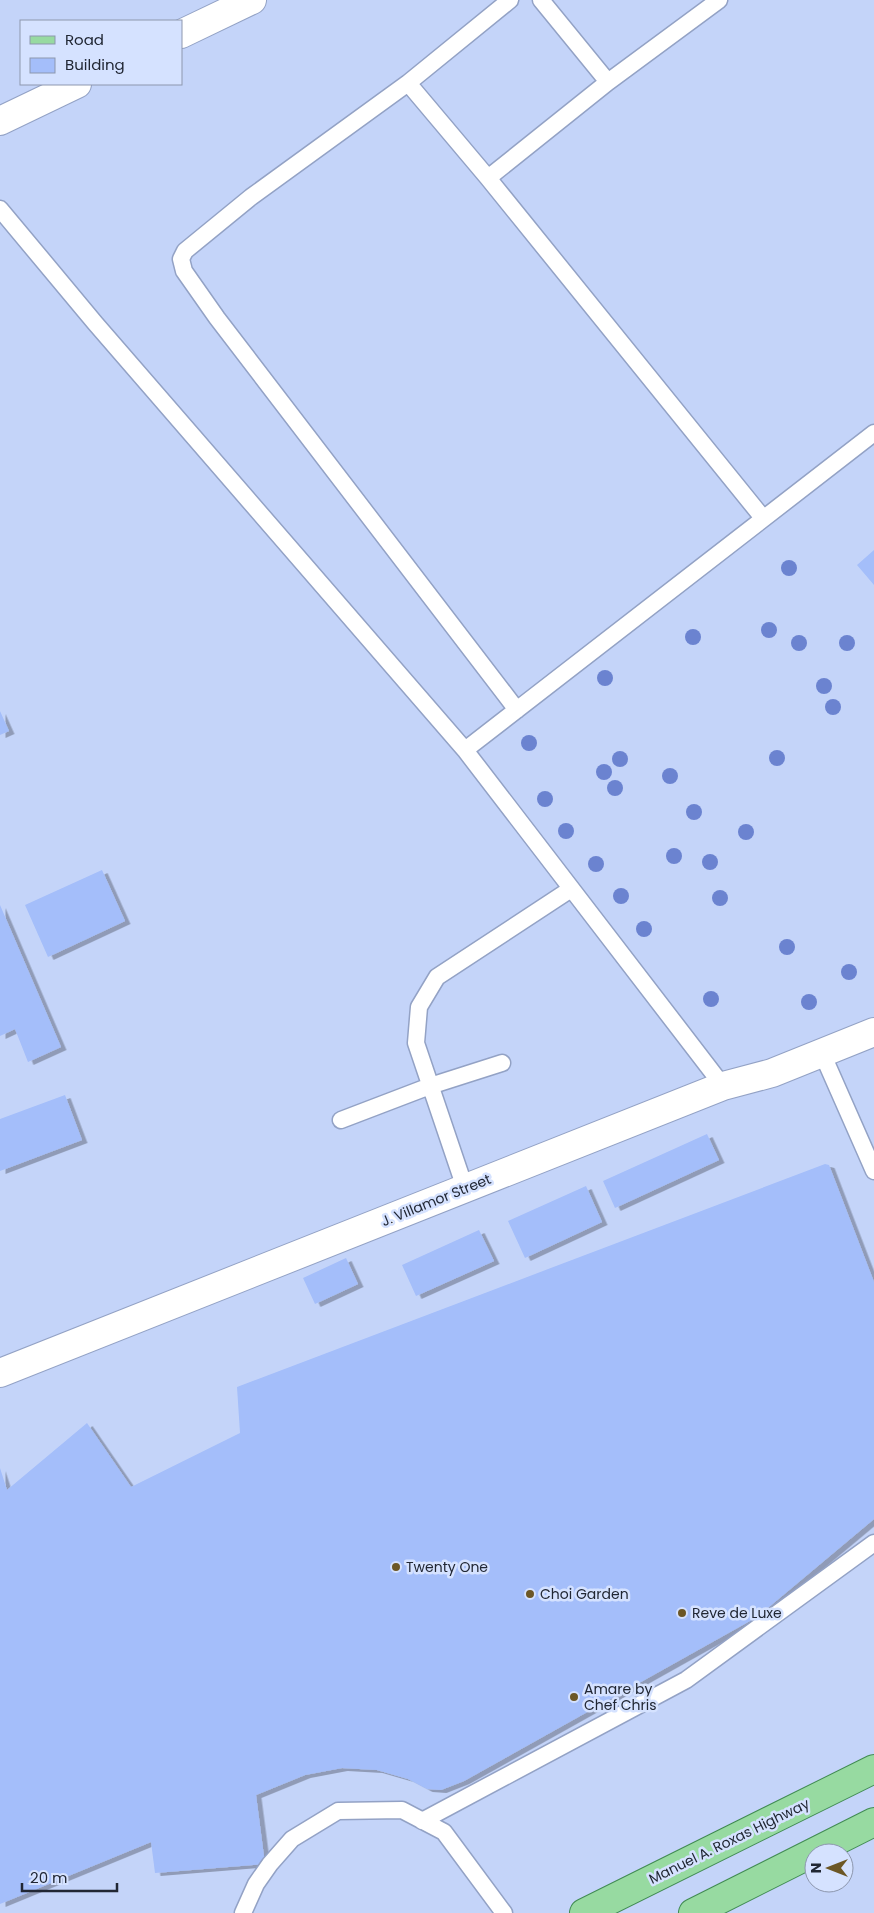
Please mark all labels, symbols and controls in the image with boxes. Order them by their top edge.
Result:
legend [20,20,182,85]
text: Road [65,29,104,50]
text: Building [65,54,125,75]
street label: J. Villamor Street [378,1169,494,1231]
place label: Twenty One [406,1557,488,1577]
marker: Twenty One [390,1561,402,1573]
place label: Choi Garden [540,1584,629,1604]
marker: Choi Garden [524,1588,536,1600]
place label: Reve de Luxe [692,1603,782,1623]
marker: Reve de Luxe [676,1607,688,1619]
place label: Amare by Chef Chris [584,1679,657,1715]
marker: Amare by Chef Chris [568,1691,580,1703]
street label: Manuel A. Roxas Highway [645,1793,813,1889]
north arrow [804,1843,854,1893]
scale bar [22,1860,118,1892]
text: N [806,1863,826,1873]
text: 20 m [30,1867,68,1888]

